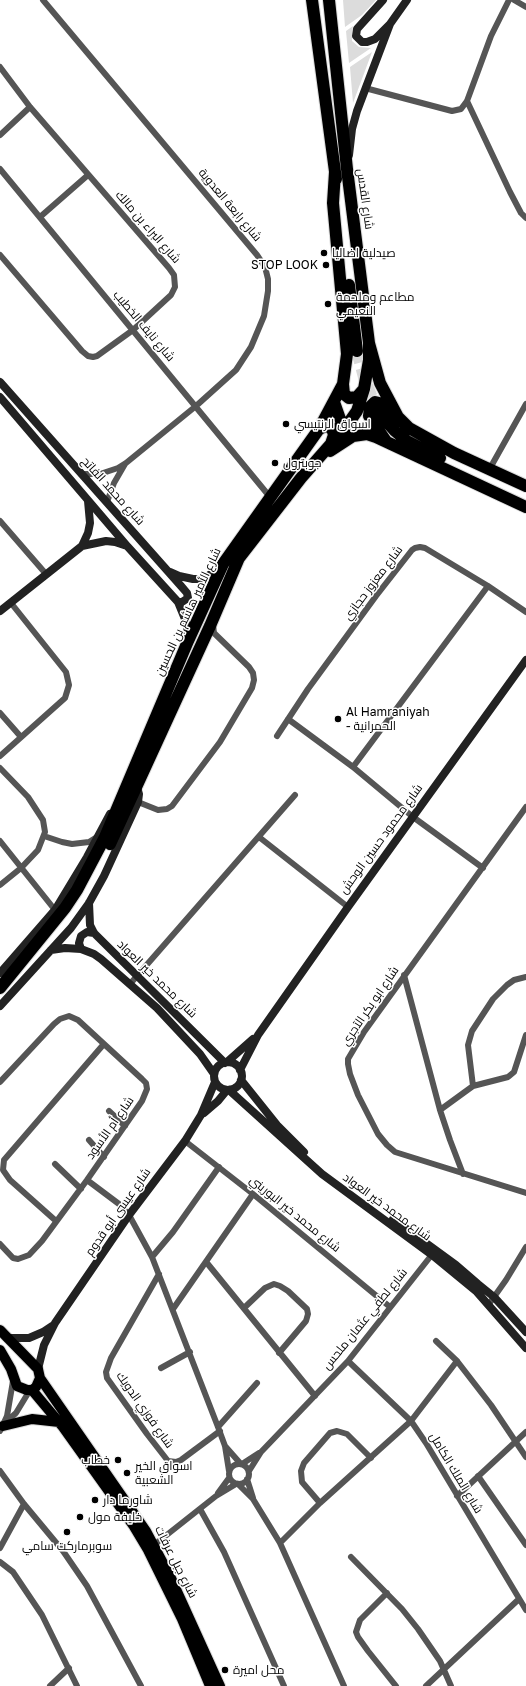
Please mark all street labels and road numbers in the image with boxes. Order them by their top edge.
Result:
street label: شارع رابعة العدوية [195,166,265,244]
street label: شارع القدس [354,168,376,230]
street label: شارع البراء بن مالك [113,188,183,266]
street label: شارع نايف الخطيب [110,288,178,364]
street label: شارع محمد الفاتح [78,454,148,528]
street label: شارع معزوز حجازي [340,543,406,623]
street label: شارع الأمير هاشم بن الحسين [152,546,224,678]
street label: شارع محمود حسين الوحش [336,781,426,897]
street label: شارع محمد خير العواد [114,937,200,1021]
street label: شارع ابو بكر الآجري [338,964,402,1048]
street label: شارع أم الأسود [83,1094,137,1162]
street label: شارع عيسى أبو قدوم [82,1165,154,1259]
street label: شارع محمد خير العواد [340,1170,434,1244]
street label: شارع محمد خير البوريني [247,1173,343,1255]
street label: شارع لطفي عثمان ملحس [320,1265,410,1373]
street label: شارع فوزي الدويك [113,1369,177,1451]
street label: شارع الملك الكامل [426,1430,486,1516]
street label: شارع جبل عرفات [152,1524,200,1600]

